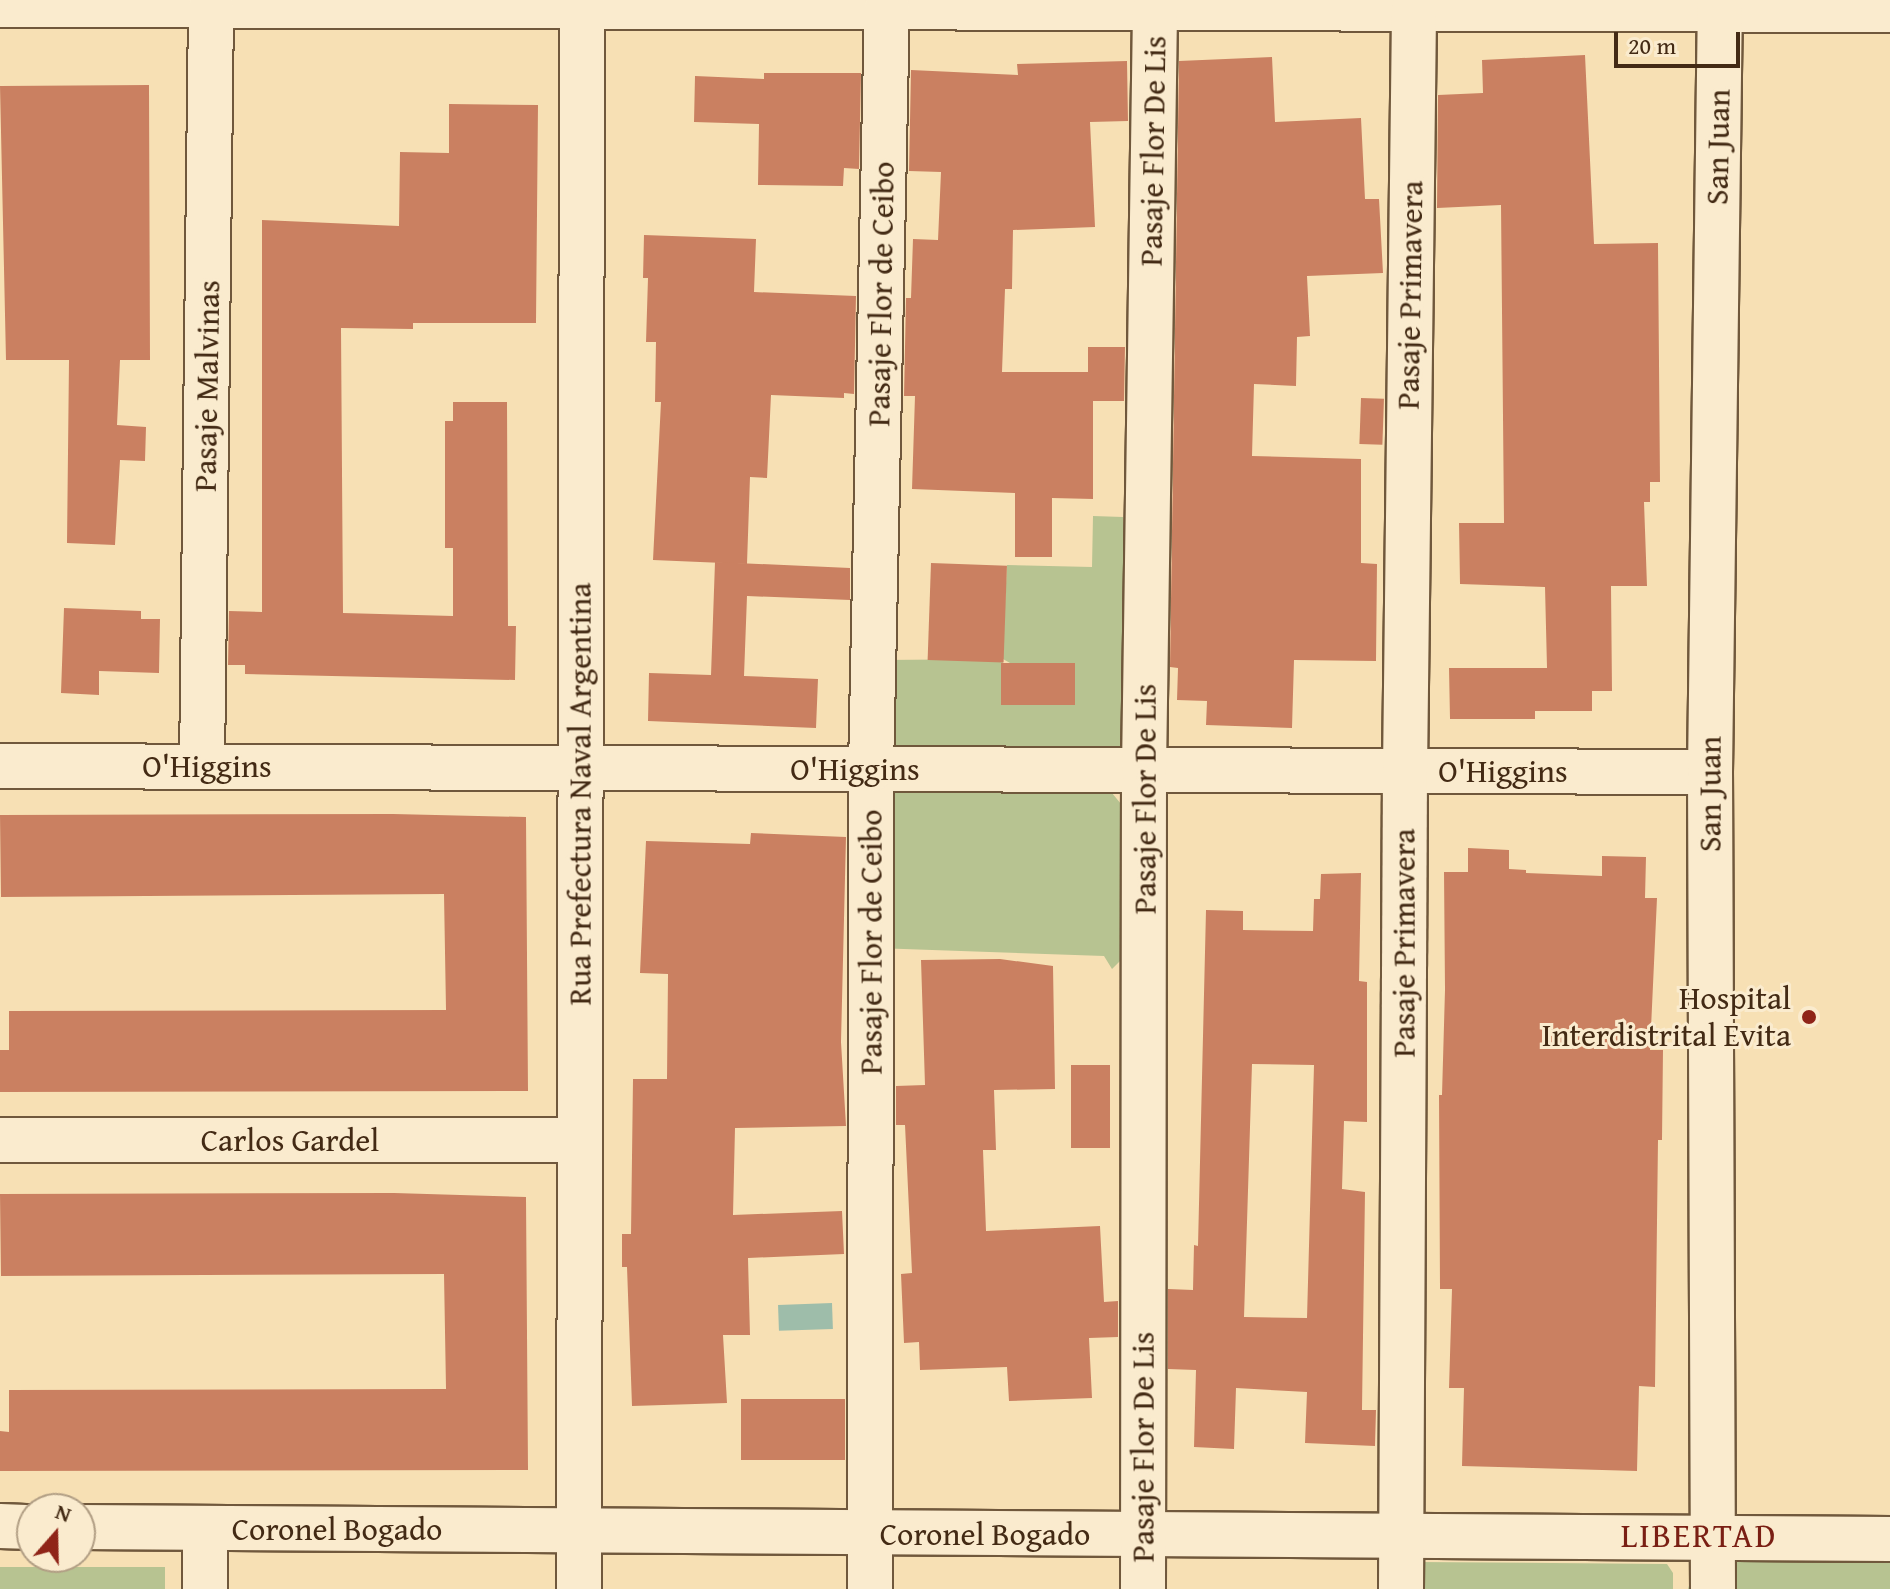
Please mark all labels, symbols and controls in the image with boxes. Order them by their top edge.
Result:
scale bar [1618,16,1744,66]
text: 20 m [1628,28,1676,63]
street label: Pasaje Flor De Lis [1132,35,1174,267]
street label: San Juan [1698,89,1738,205]
street label: Pasaje Flor de Ceibo [859,161,903,427]
street label: Pasaje Primavera [1389,180,1431,410]
street label: Pasaje Malvinas [186,280,228,492]
street label: Rua Prefectura Naval Argentina [561,583,599,1005]
street label: Pasaje Flor De Lis [1126,684,1164,914]
street label: San Juan [1691,736,1729,852]
street label: O'Higgins [142,747,272,785]
street label: O'Higgins [790,750,920,788]
street label: O'Higgins [1438,752,1568,790]
street label: Pasaje Flor de Ceibo [852,809,890,1075]
street label: Pasaje Primavera [1385,828,1423,1058]
place label: Hospital Interdistrital Evita [1542,980,1791,1055]
marker: Hospital Interdistrital Evita [1798,1006,1820,1028]
street label: Carlos Gardel [201,1121,379,1159]
street label: Pasaje Flor De Lis [1124,1332,1162,1562]
north arrow [16,1493,96,1573]
text: N [51,1495,76,1530]
street label: Coronel Bogado [232,1510,442,1548]
street label: Coronel Bogado [880,1515,1090,1553]
district label: LIBERTAD [1621,1515,1777,1555]

